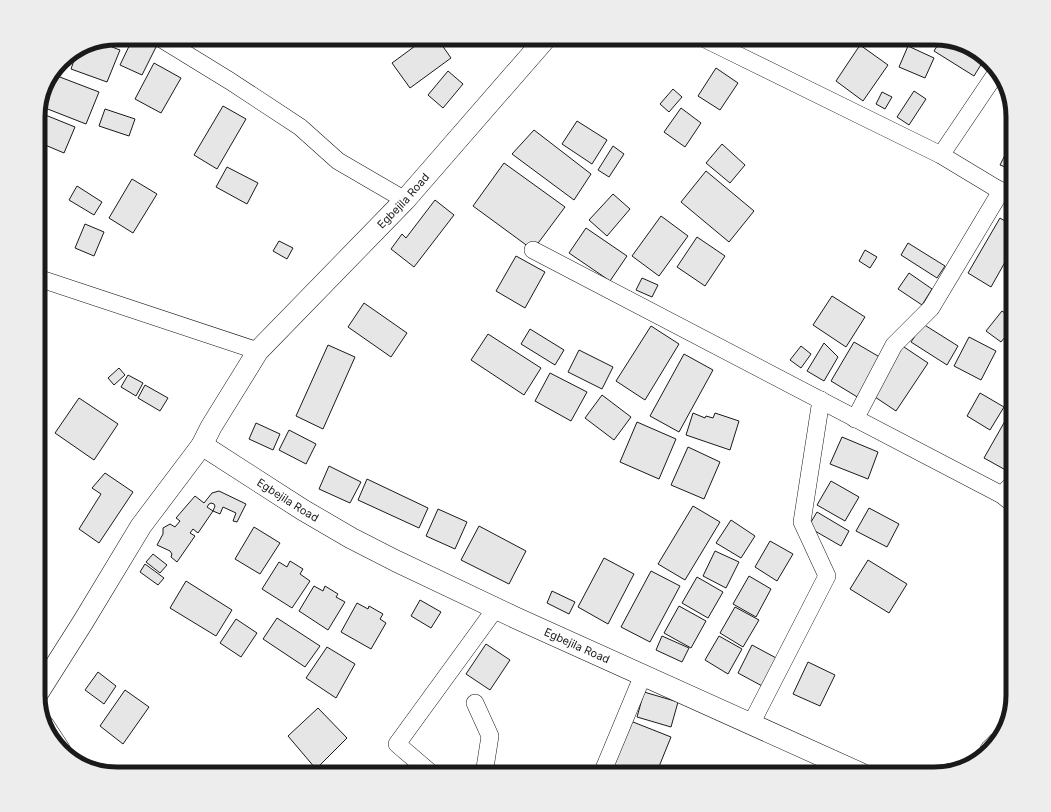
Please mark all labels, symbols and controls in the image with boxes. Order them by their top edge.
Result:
street label: Egbejila Road [374,170,432,231]
street label: Egbejila Road [254,475,321,525]
street label: Egbejila Road [542,625,612,666]

